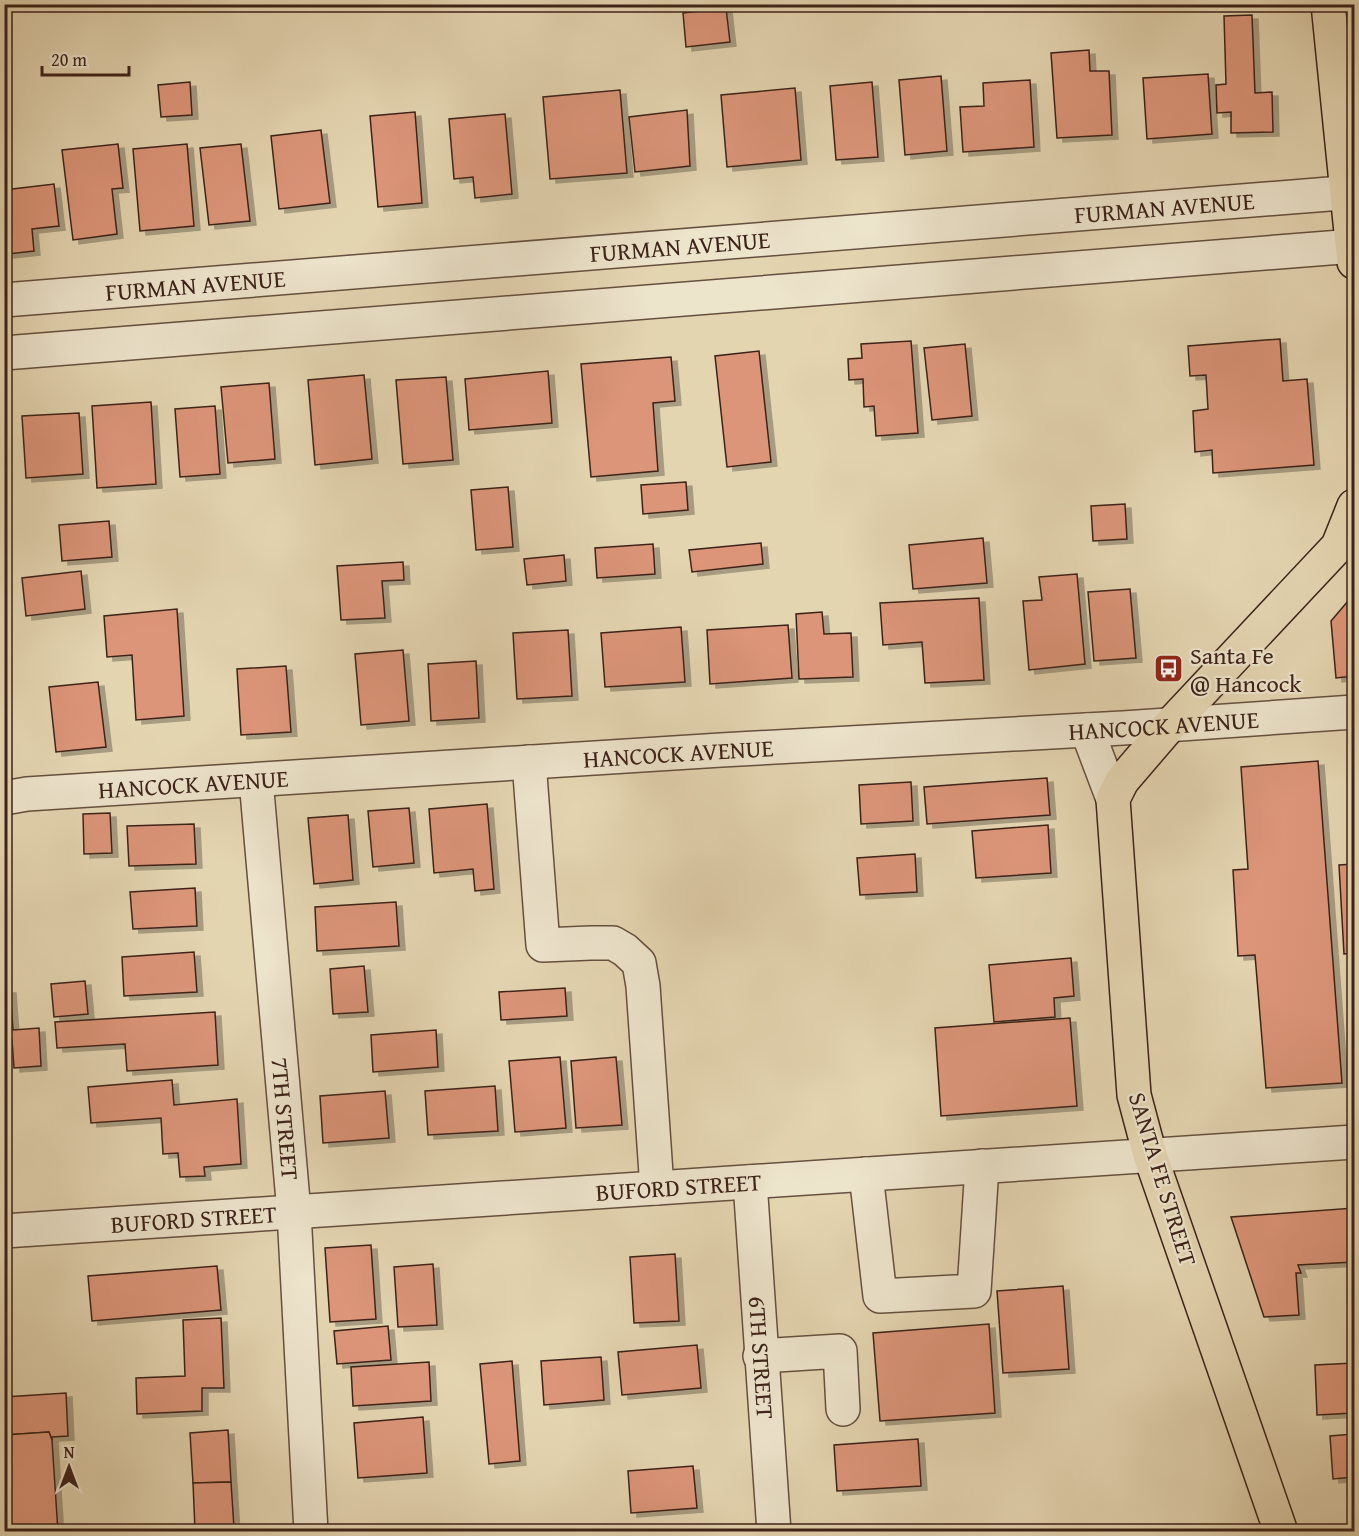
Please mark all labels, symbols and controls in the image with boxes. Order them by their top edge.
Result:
scale bar [42,39,129,77]
text: 20 m [51,46,87,73]
street label: FURMAN AVENUE [1073,183,1256,232]
street label: FURMAN AVENUE [588,221,771,271]
street label: FURMAN AVENUE [104,260,287,309]
place label: Santa Fe @ Hancock [1190,638,1302,701]
bus stop icon: Santa Fe @ Hancock [1153,653,1185,685]
street label: HANCOCK AVENUE [1067,701,1260,748]
street label: HANCOCK AVENUE [582,730,774,776]
street label: HANCOCK AVENUE [97,760,290,807]
street label: 7TH STREET [263,1056,309,1181]
street label: SANTA FE STREET [1120,1088,1206,1270]
street label: BUFORD STREET [594,1164,763,1209]
street label: BUFORD STREET [110,1196,278,1241]
street label: 6TH STREET [740,1295,784,1420]
north arrow [39,1437,99,1497]
text: N [64,1440,75,1464]

